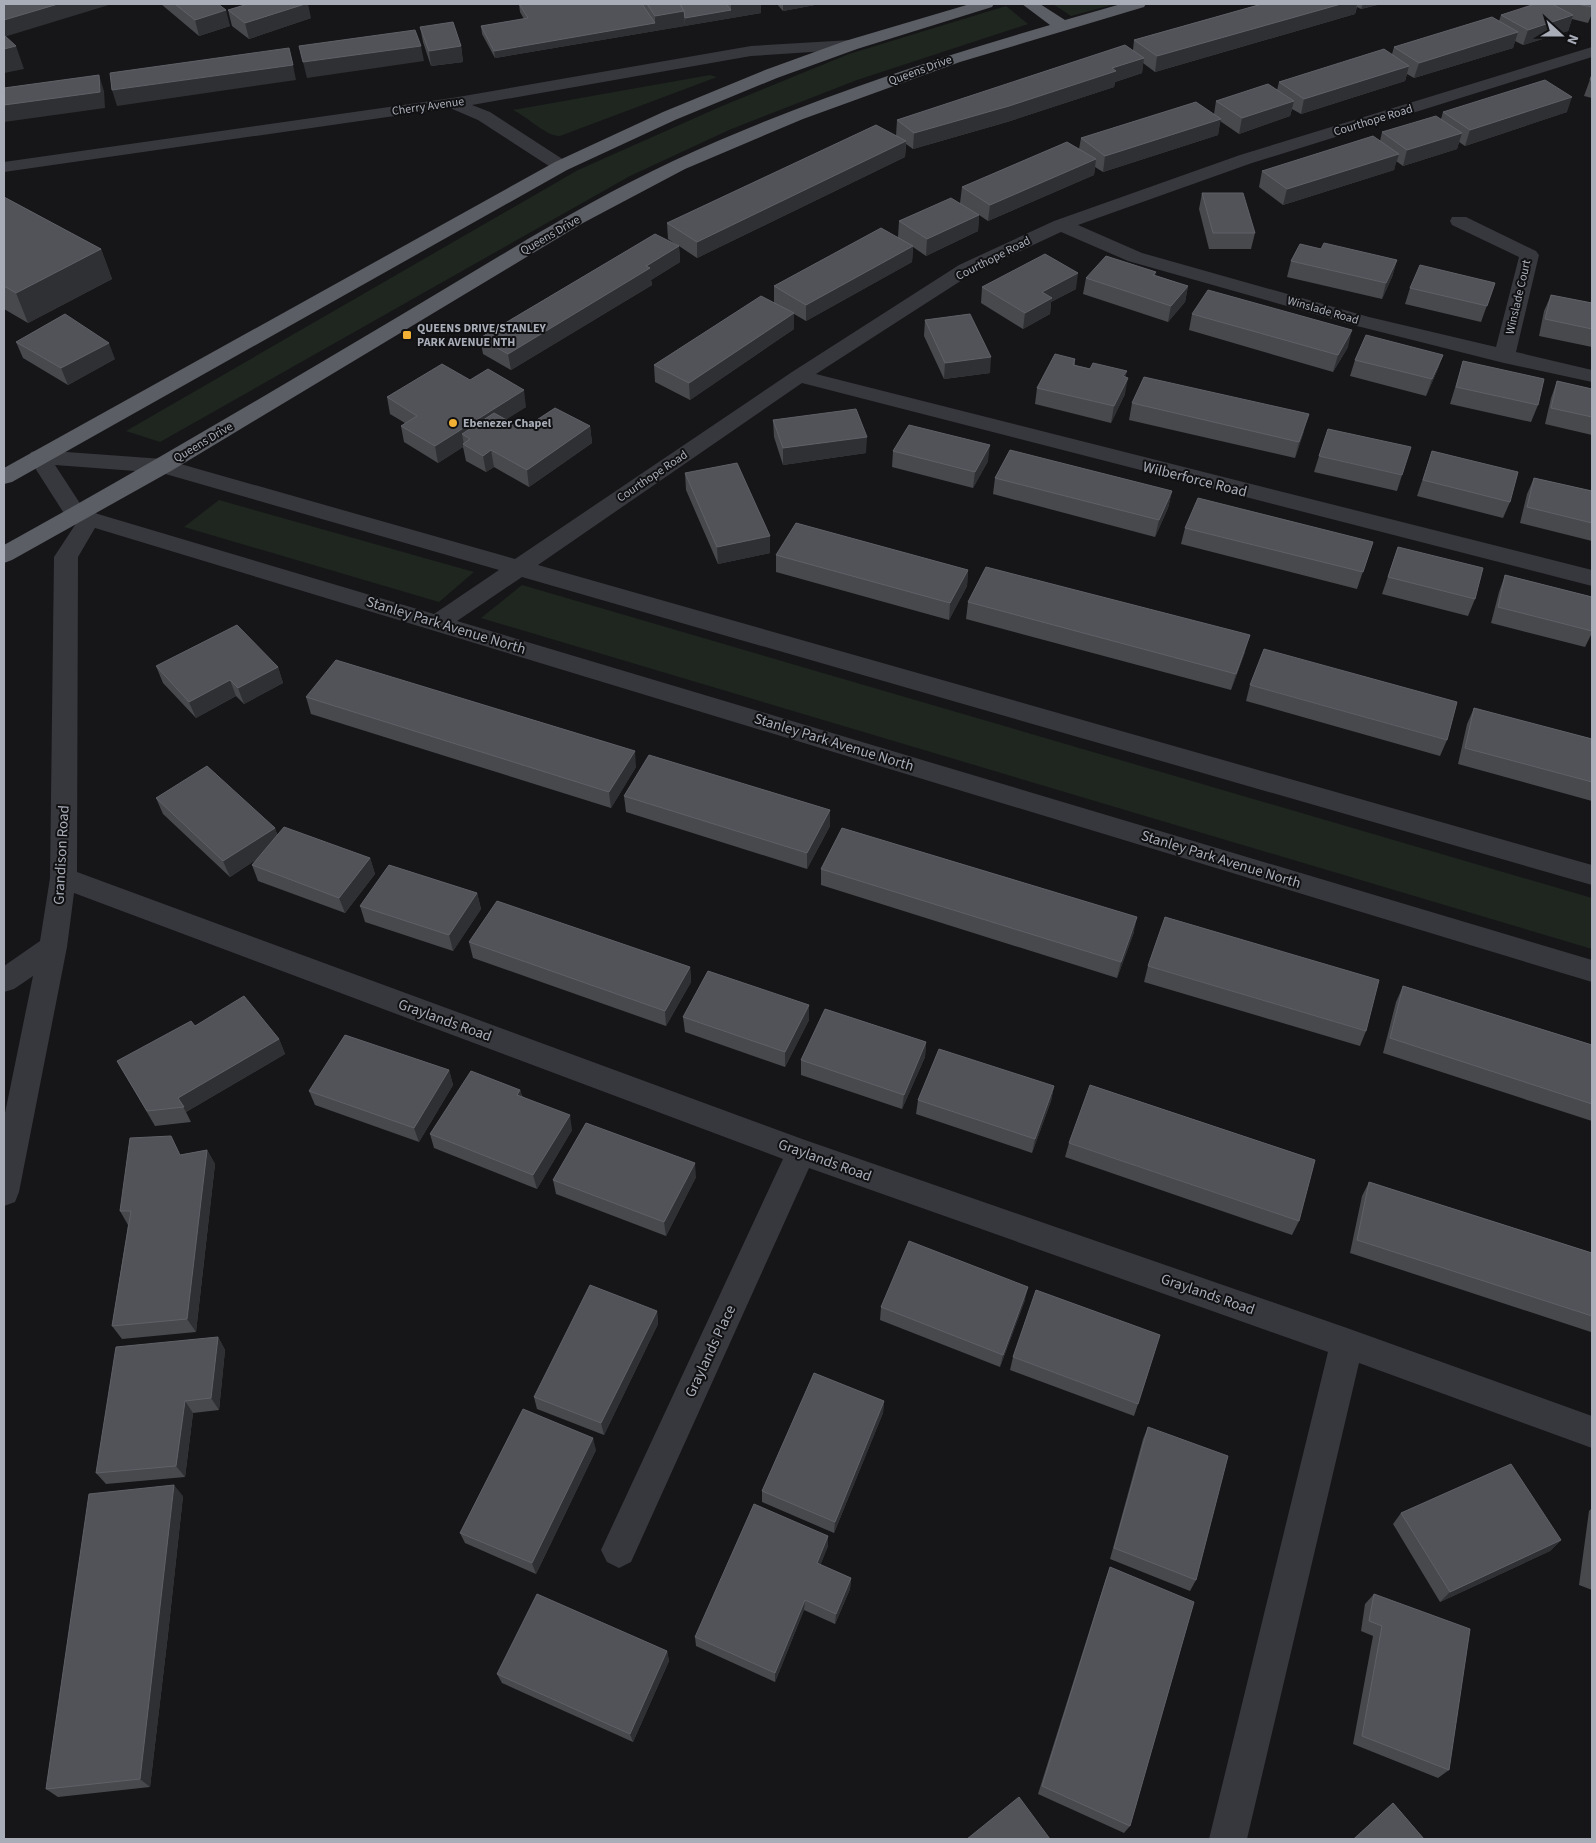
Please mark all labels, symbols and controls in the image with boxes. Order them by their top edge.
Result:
north arrow [1536,10,1586,60]
text: N [1561,31,1583,47]
street label: Queens Drive [886,51,954,90]
street label: Cherry Avenue [391,93,465,120]
street label: Courthope Road [1331,100,1415,141]
street label: Queens Drive [517,211,583,259]
street label: Courthope Road [953,232,1034,285]
street label: Winslade Court [1502,258,1535,336]
street label: Winslade Road [1285,292,1361,329]
place label: QUEENS DRIVE/STANLEY PARK AVENUE NTH [417,320,547,351]
marker: QUEENS DRIVE/STANLEY PARK AVENUE NTH [401,329,413,341]
place label: Ebenezer Chapel [463,415,552,432]
marker: Ebenezer Chapel [447,417,459,429]
street label: Queens Drive [170,418,236,467]
street label: Courthope Road [614,446,691,506]
street label: Wilberforce Road [1141,456,1249,503]
street label: Stanley Park Avenue North [363,591,528,660]
street label: Stanley Park Avenue North [751,708,916,777]
street label: Grandison Road [48,805,75,905]
street label: Stanley Park Avenue North [1138,825,1303,894]
street label: Graylands Road [395,994,495,1047]
street label: Graylands Road [775,1134,875,1187]
street label: Graylands Road [1158,1269,1258,1320]
street label: Graylands Place [680,1302,741,1401]

